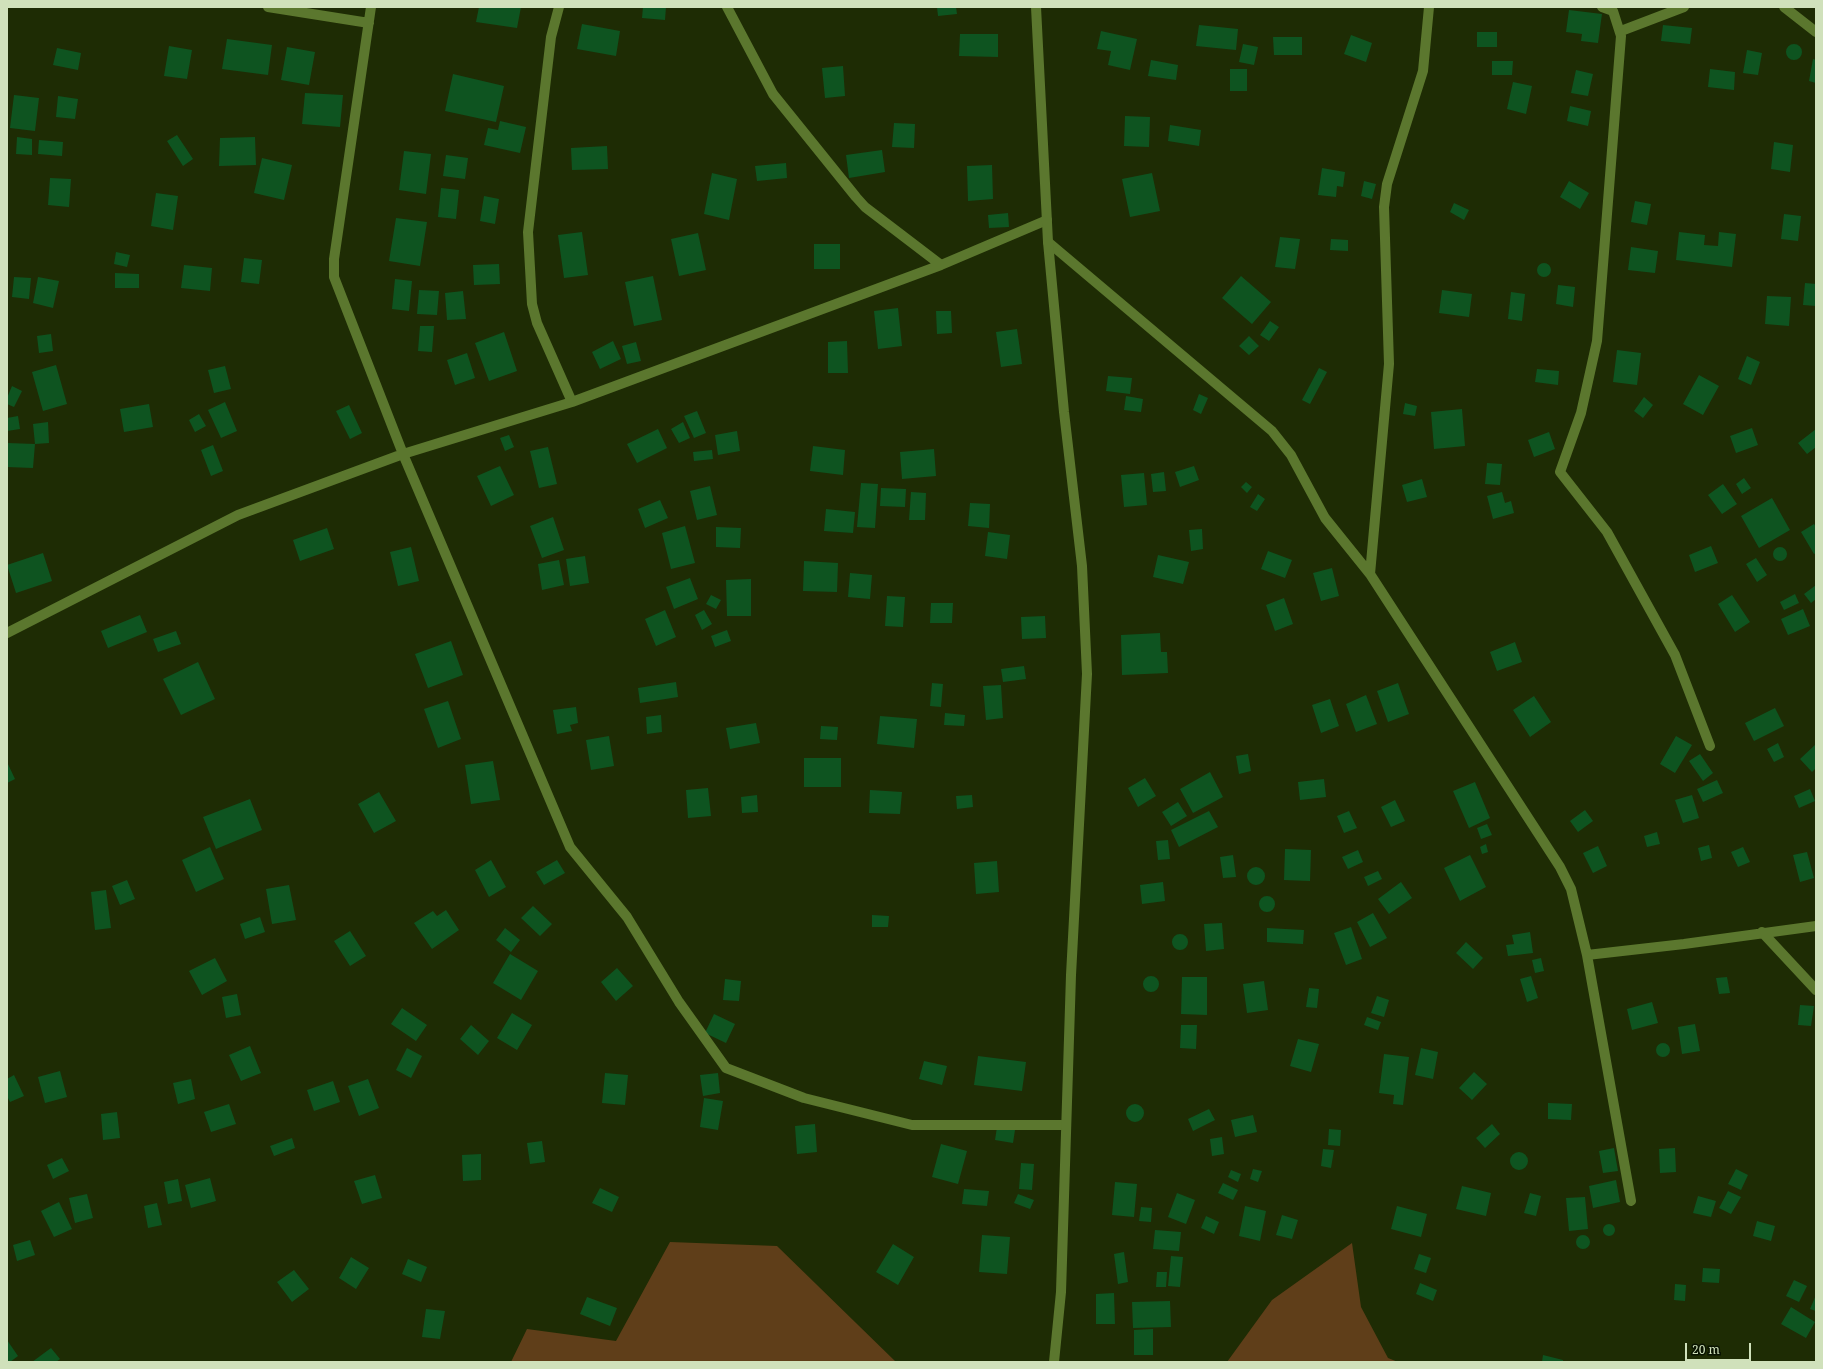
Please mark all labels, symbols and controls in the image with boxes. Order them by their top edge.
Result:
scale bar [1687,1335,1753,1361]
text: 20 m [1692,1341,1720,1358]

